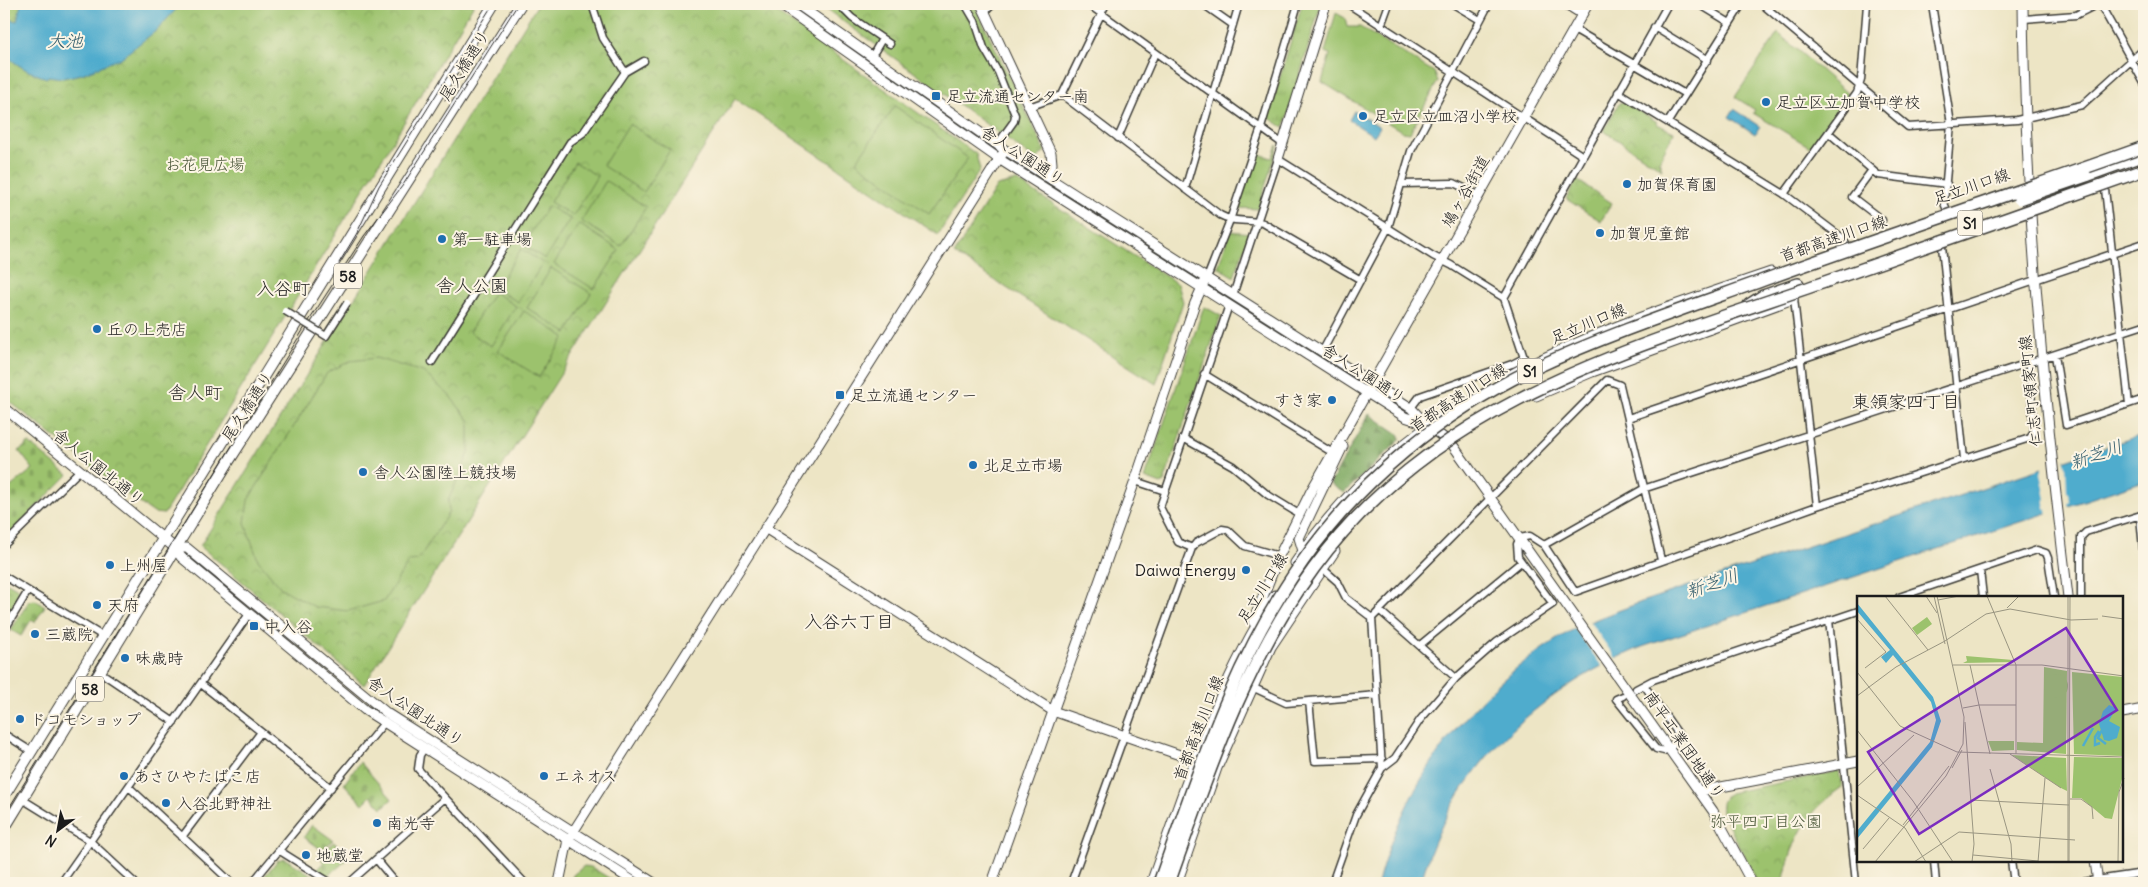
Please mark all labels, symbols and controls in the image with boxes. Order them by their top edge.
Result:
street label: 尾久橋通り [434,26,494,104]
water label: 大池 [47,29,84,52]
place label: 足立流通センター南 [946,86,1089,106]
marker: 足立流通センター南 [930,90,942,102]
place label: 足立区立加賀中学校 [1776,92,1920,112]
marker: 足立区立加賀中学校 [1760,96,1772,108]
place label: 足立区立皿沼小学校 [1373,106,1517,126]
marker: 足立区立皿沼小学校 [1357,110,1369,122]
street label: 舎人公園通り [977,120,1069,190]
street label: 鳩ヶ谷街道 [1437,151,1493,231]
park label: お花見広場 [165,154,245,174]
street label: 足立川口線 [1930,164,2012,208]
place label: 加賀保育園 [1637,174,1717,194]
marker: 加賀保育園 [1621,178,1633,190]
street label: 首都高速川口線 [1777,210,1889,266]
road number: S1 [1958,210,1982,236]
place label: 加賀児童館 [1610,223,1690,243]
marker: 加賀児童館 [1594,227,1606,239]
place label: 第一駐車場 [452,229,532,249]
marker: 第一駐車場 [436,233,448,245]
road number: 58 [334,264,362,288]
district label: 舎人公園 [436,274,508,297]
district label: 入谷町 [256,277,310,300]
street label: 足立川口線 [1547,298,1629,348]
place label: 丘の上売店 [107,319,187,339]
marker: 丘の上売店 [91,323,103,335]
street label: 仁志町領家町線 [2014,334,2046,448]
street label: 舎人公園通り [1318,338,1410,408]
street label: 首都高速川口線 [1406,358,1510,436]
road number: S1 [1518,358,1542,384]
street label: 尾久橋通り [217,367,277,445]
district label: 舎人町 [168,381,222,404]
place label: 足立流通センター [850,385,977,405]
marker: 足立流通センター [834,389,846,401]
place label: すき家 [1274,390,1322,410]
district label: 東領家四丁目 [1852,390,1960,413]
marker: すき家 [1326,394,1338,406]
street label: 舎人公園北通り [49,424,149,510]
water label: 新芝川 [2067,434,2125,474]
place label: 北足立市場 [983,455,1063,475]
marker: 北足立市場 [967,459,979,471]
place label: 舎人公園陸上競技場 [373,462,517,482]
marker: 舎人公園陸上競技場 [357,466,369,478]
street label: 足立川口線 [1232,549,1292,627]
place label: 上州屋 [120,555,168,575]
marker: 上州屋 [104,559,116,571]
place label: Daiwa Energy [1135,560,1236,580]
water label: 新芝川 [1683,563,1741,603]
marker: Daiwa Energy [1240,564,1252,576]
place label: 天府 [107,595,139,615]
inset map [1857,596,2123,862]
marker: 天府 [91,599,103,611]
district label: 入谷六丁目 [804,610,894,633]
place label: 中入谷 [264,616,312,636]
marker: 中入谷 [248,620,260,632]
place label: 三蔵院 [45,624,93,644]
marker: 三蔵院 [29,628,41,640]
place label: 味歳時 [135,648,183,668]
marker: 味歳時 [119,652,131,664]
street label: 舎人公園北通り [364,671,468,751]
street label: 首都高速川口線 [1169,672,1227,784]
road number: 58 [76,676,104,702]
street label: 南平工業団地通り [1640,687,1730,803]
place label: ドコモショップ [30,709,141,729]
marker: ドコモショップ [14,713,26,725]
place label: あさひやたばこ店 [134,766,261,786]
place label: エネオス [554,766,617,786]
marker: あさひやたばこ店 [118,770,130,782]
marker: エネオス [538,770,550,782]
place label: 入谷北野神社 [176,793,272,813]
marker: 入谷北野神社 [160,797,172,809]
north arrow [32,804,82,854]
park label: 弥平四丁目公園 [1710,811,1822,831]
place label: 南光寺 [387,813,435,833]
marker: 南光寺 [371,817,383,829]
text: N [42,831,60,851]
place label: 地蔵堂 [316,845,364,865]
marker: 地蔵堂 [300,849,312,861]

